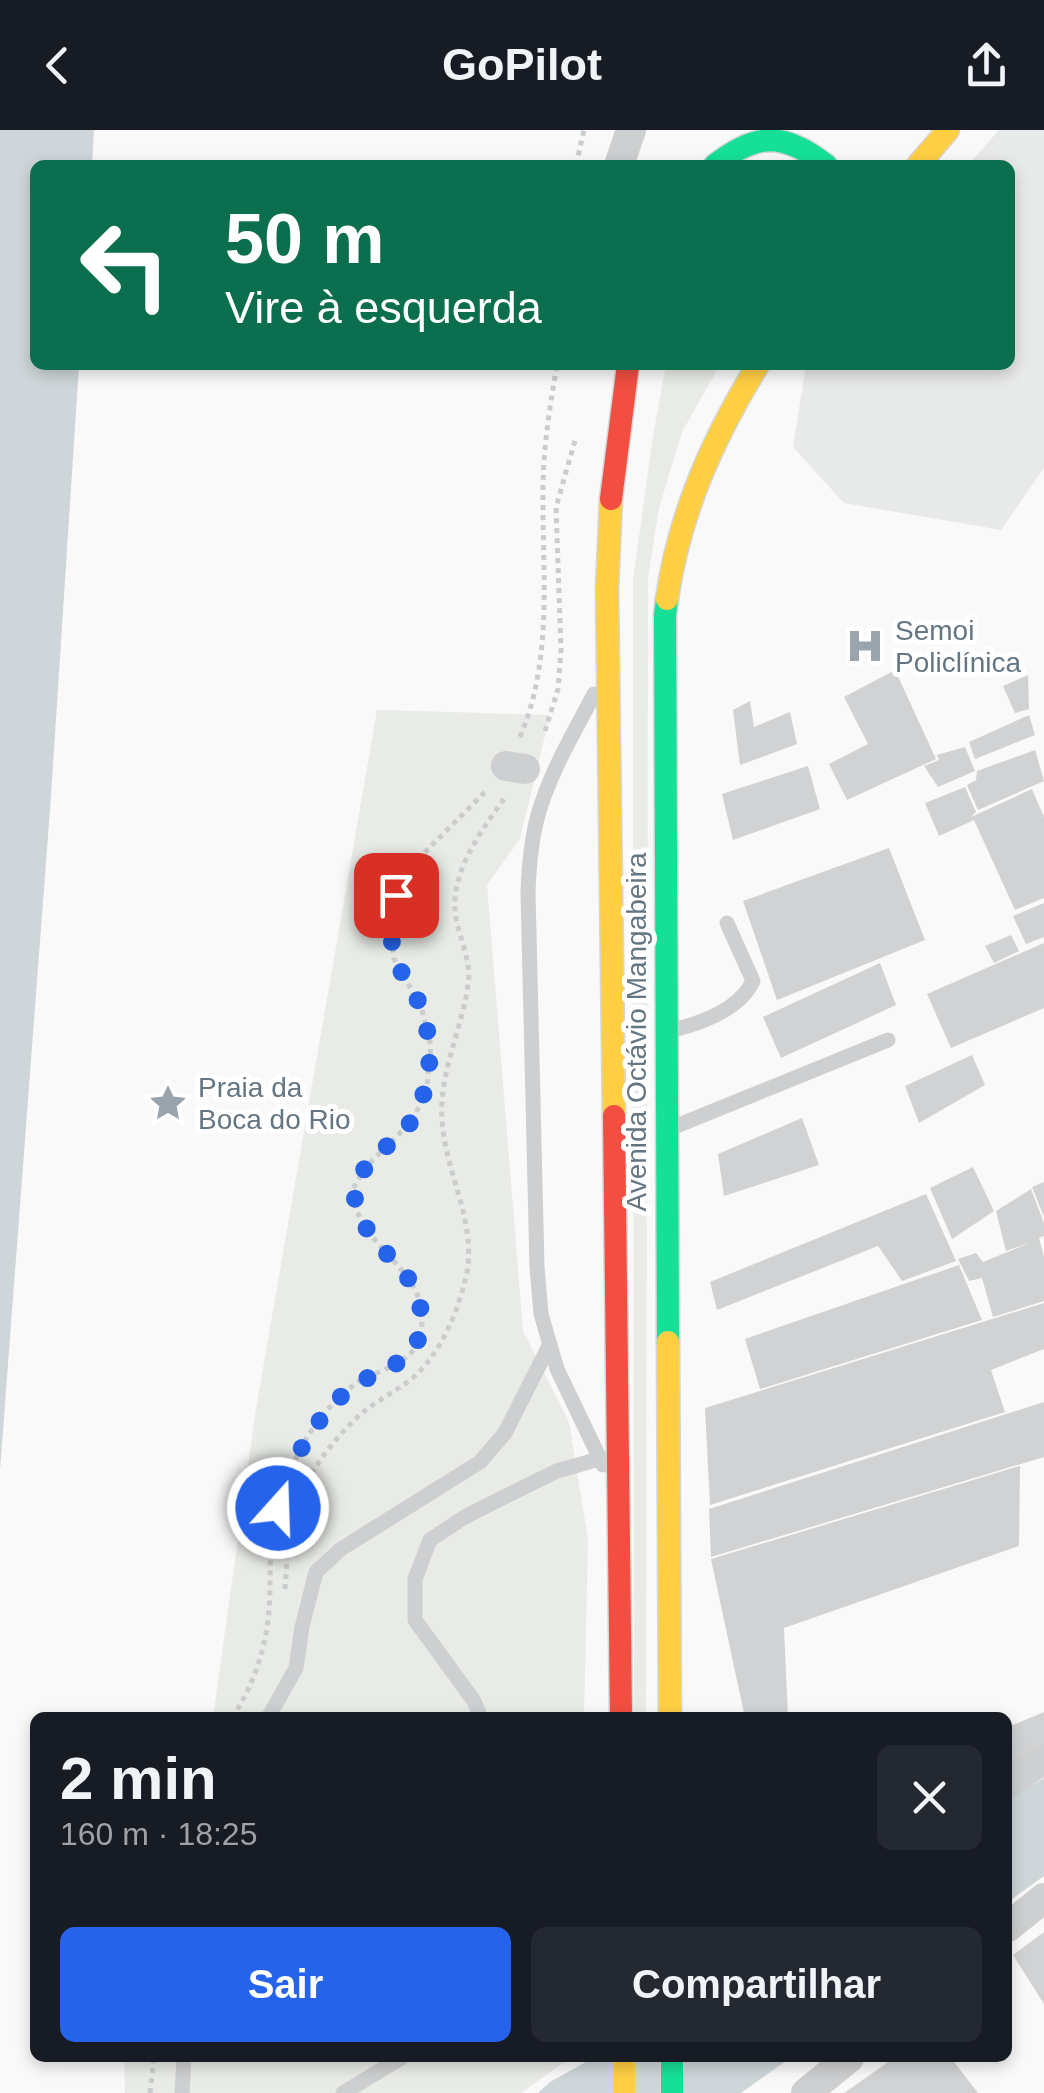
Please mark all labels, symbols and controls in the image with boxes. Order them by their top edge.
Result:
icon: back [30,38,85,93]
icon: share [959,38,1014,93]
text: GoPilot [442,39,602,90]
icon: left [60,200,190,330]
text: 50 m [225,200,385,278]
text: Vire à esquerda [225,282,542,333]
place label: Semoi Policlínica [895,615,1021,678]
hospital icon: Semoi Policlínica [844,625,886,667]
street label: Avenida Octávio Mangabeira [621,852,652,1212]
pin [354,853,439,938]
icon: arrive [369,868,424,923]
place label: Praia da Boca do Rio [198,1072,351,1135]
place icon: Praia da Boca do Rio [147,1082,189,1124]
position arrow [226,1456,330,1560]
text: 2 min [60,1745,217,1812]
button: close [877,1745,982,1850]
text: 160 m · 18:25 [60,1816,257,1852]
button: Sair [60,1927,511,2042]
button: Compartilhar [531,1927,982,2042]

